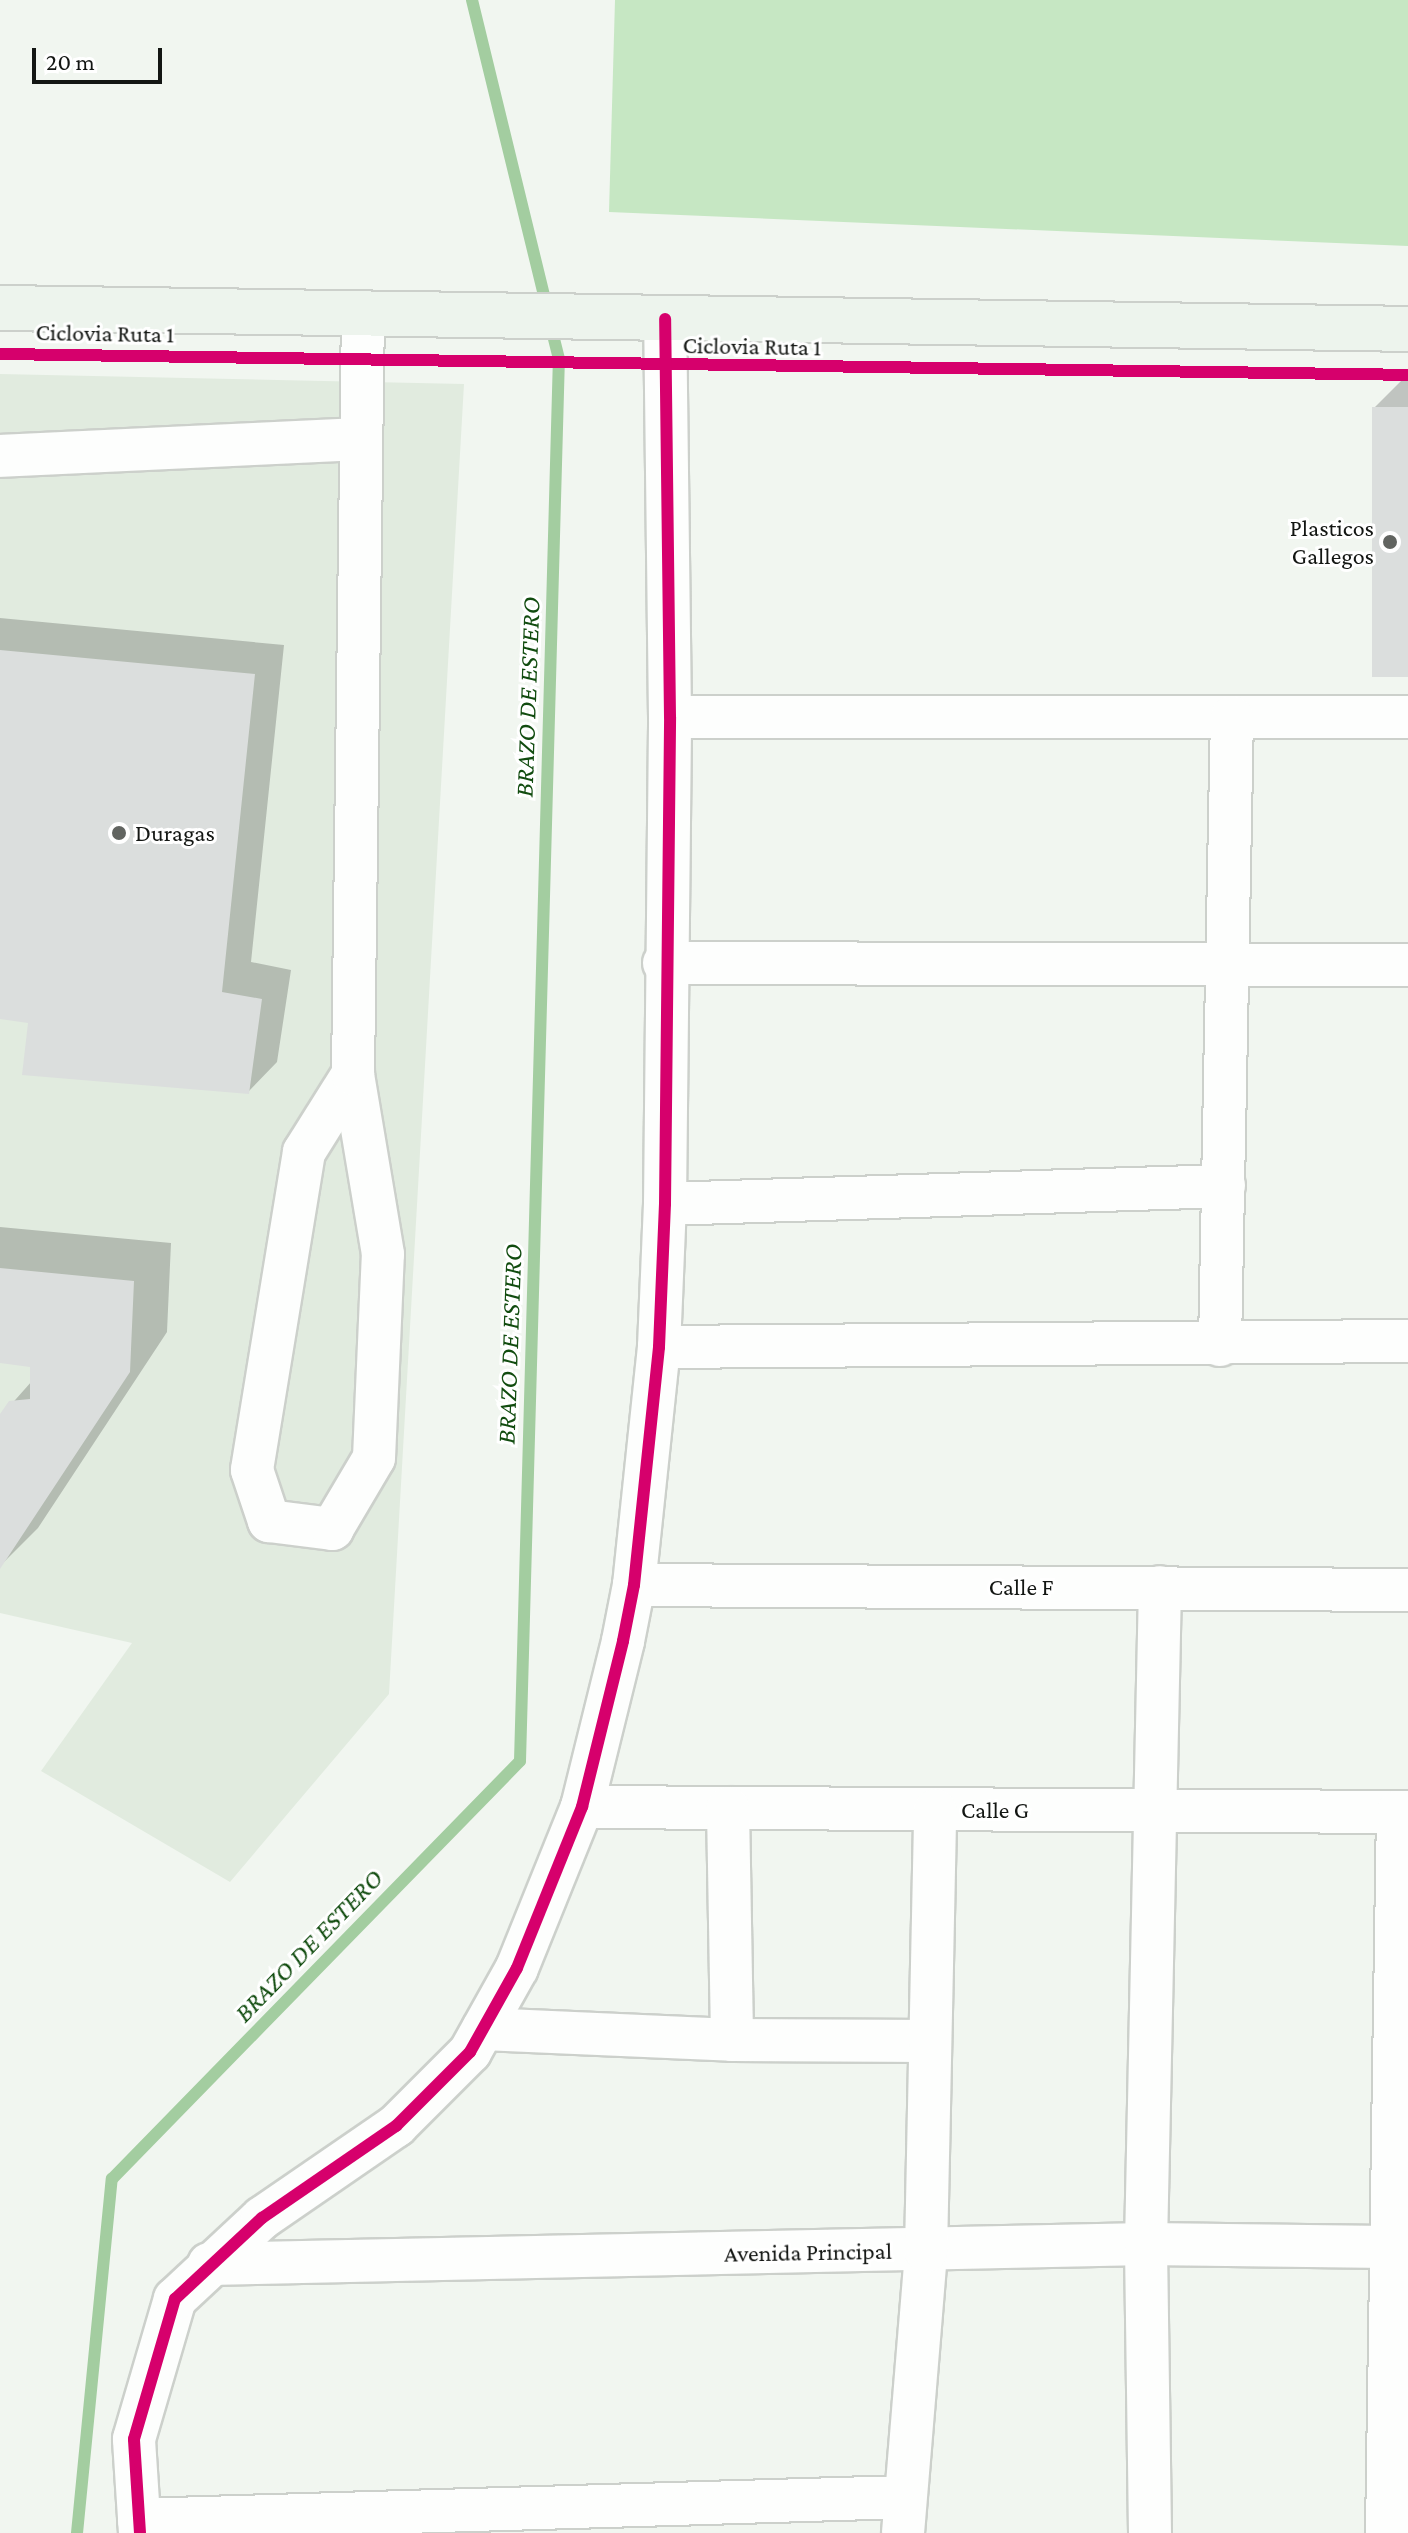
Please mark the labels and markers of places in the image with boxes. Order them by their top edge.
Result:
place label: Plasticos Gallegos [1290,514,1374,570]
marker: Plasticos Gallegos [1381,533,1399,551]
place label: Duragas [135,819,215,847]
marker: Duragas [110,824,128,842]

